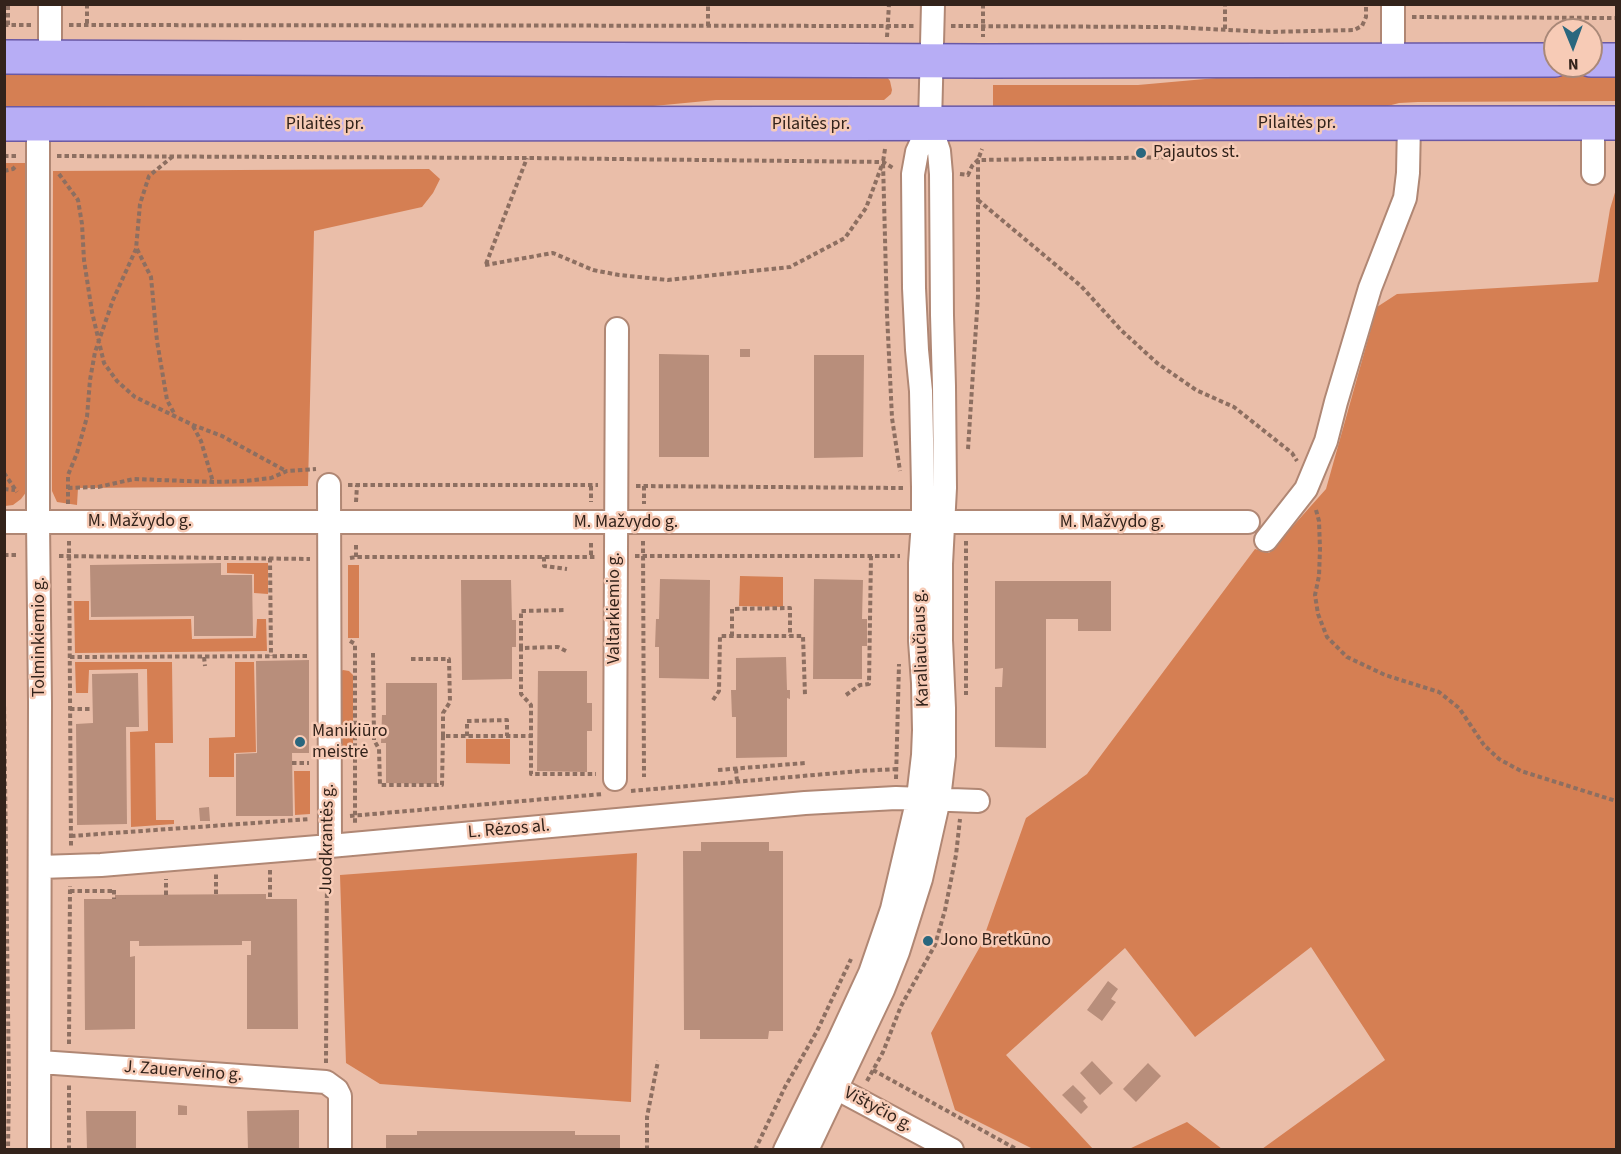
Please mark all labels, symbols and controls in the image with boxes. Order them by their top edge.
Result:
north arrow [1543,18,1603,78]
text: N [1568,53,1579,75]
street label: Pilaitės pr. [1258,113,1336,135]
street label: Pilaitės pr. [286,114,364,136]
street label: Pilaitės pr. [772,114,850,136]
place label: Pajautos st. [1153,142,1239,164]
marker: Pajautos st. [1134,146,1148,160]
street label: M. Mažvydo g. [88,511,192,533]
street label: M. Mažvydo g. [574,512,678,534]
street label: M. Mažvydo g. [1060,512,1164,534]
street label: Valtarkiemio g. [604,552,626,664]
street label: Tolminkiemio g. [29,577,51,697]
street label: Karaliaučiaus g. [909,588,935,708]
place label: Manikiūro meistrė [312,721,387,764]
marker: Manikiūro meistrė [293,735,307,749]
street label: Juodkrantės g. [316,783,340,895]
street label: L. Rėzos al. [467,816,551,844]
place label: Jono Bretkūno [940,930,1051,952]
marker: Jono Bretkūno [921,934,935,948]
street label: J. Zauerveino g. [123,1057,243,1087]
street label: Vištyčio g. [840,1083,916,1137]

